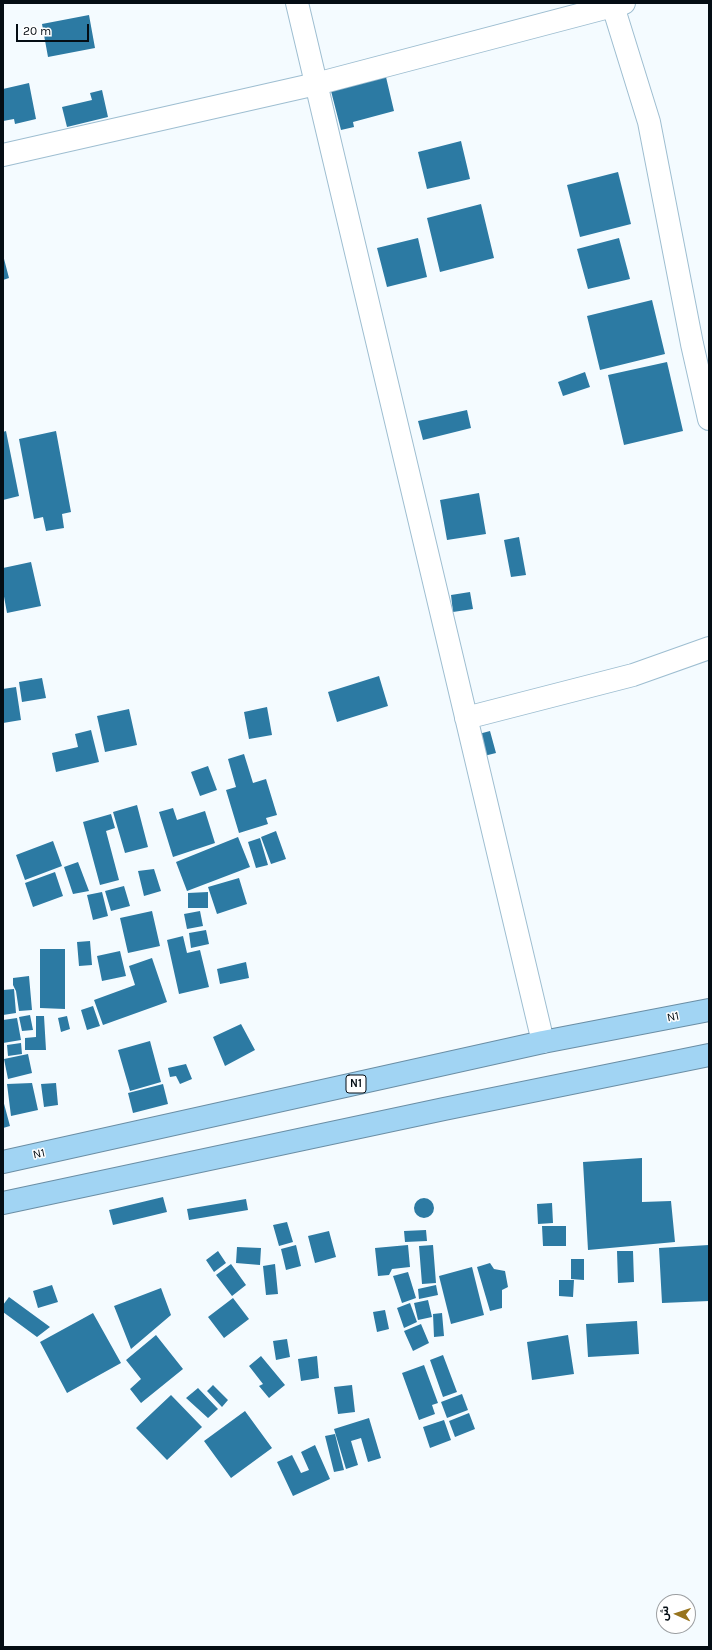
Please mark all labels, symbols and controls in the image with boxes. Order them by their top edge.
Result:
scale bar [18,16,91,42]
text: 20 m [23,24,51,38]
street label: N1 [666,1009,680,1025]
road number: N1 [346,1075,366,1093]
street label: N1 [32,1146,46,1162]
north arrow [656,1594,696,1634]
text: ش [658,1606,671,1621]

